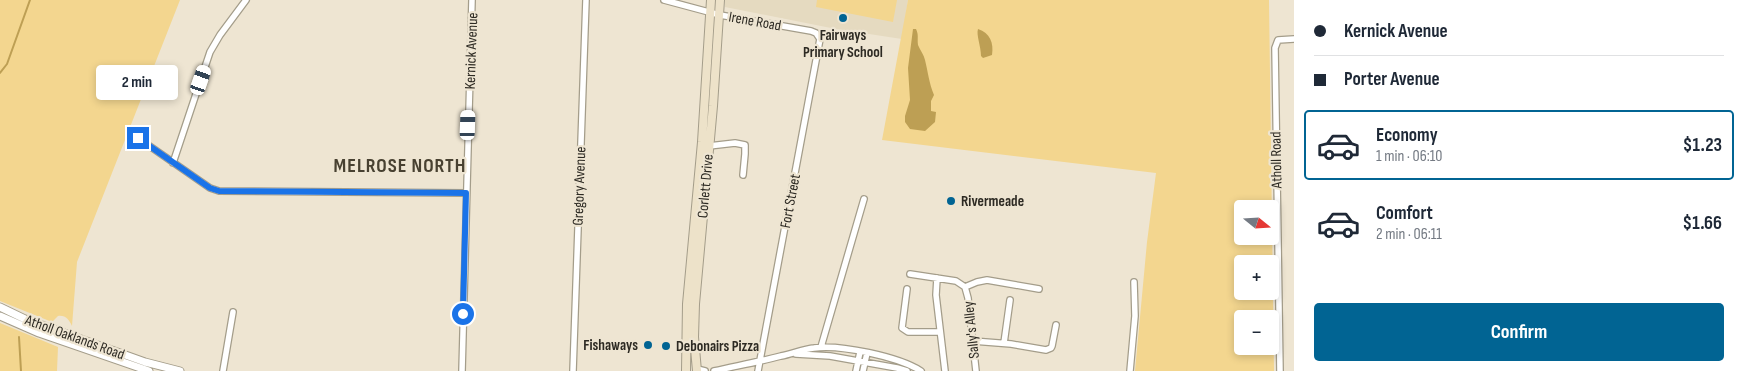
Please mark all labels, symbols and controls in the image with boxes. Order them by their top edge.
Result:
street label: Irene Road [727,8,783,35]
street label: Kernick Avenue [461,12,482,90]
marker: Fairways Primary School [837,12,849,24]
text: Kernick Avenue [1344,20,1448,43]
place label: Fairways Primary School [803,26,883,62]
car [189,63,212,97]
callout: 2 min [97,66,179,100]
text: Porter Avenue [1344,68,1440,91]
text: 2 min [122,73,152,92]
car [459,110,476,140]
icon: car [1316,123,1361,168]
text: Economy [1376,124,1438,147]
route end [127,127,149,149]
street label: Atholl Road [1267,132,1287,189]
text: $1.23 [1683,134,1722,157]
street label: Gregory Avenue [569,146,590,226]
text: 1 min · 06:10 [1376,147,1442,166]
street label: Corlett Drive [693,153,718,219]
district label: MELROSE NORTH [334,154,466,178]
street label: Fort Street [776,172,805,230]
place label: Rivermeade [961,192,1024,211]
marker: Rivermeade [945,195,957,207]
north arrow [1234,200,1279,245]
map controls [1234,200,1279,355]
icon: car [1316,201,1361,246]
text: Comfort [1376,202,1433,225]
text: $1.66 [1683,212,1722,235]
text: 2 min · 06:11 [1376,225,1442,244]
button: + [1234,255,1279,300]
street label: Sally's Alley [959,300,984,360]
route start [452,303,474,325]
button: Confirm [1314,303,1724,361]
street label: Atholl Oaklands Road [22,310,127,364]
button: − [1234,310,1279,355]
place label: Fishaways [583,336,638,355]
place label: Debonairs Pizza [676,337,759,356]
marker: Fishaways [642,339,654,351]
marker: Debonairs Pizza [660,340,672,352]

